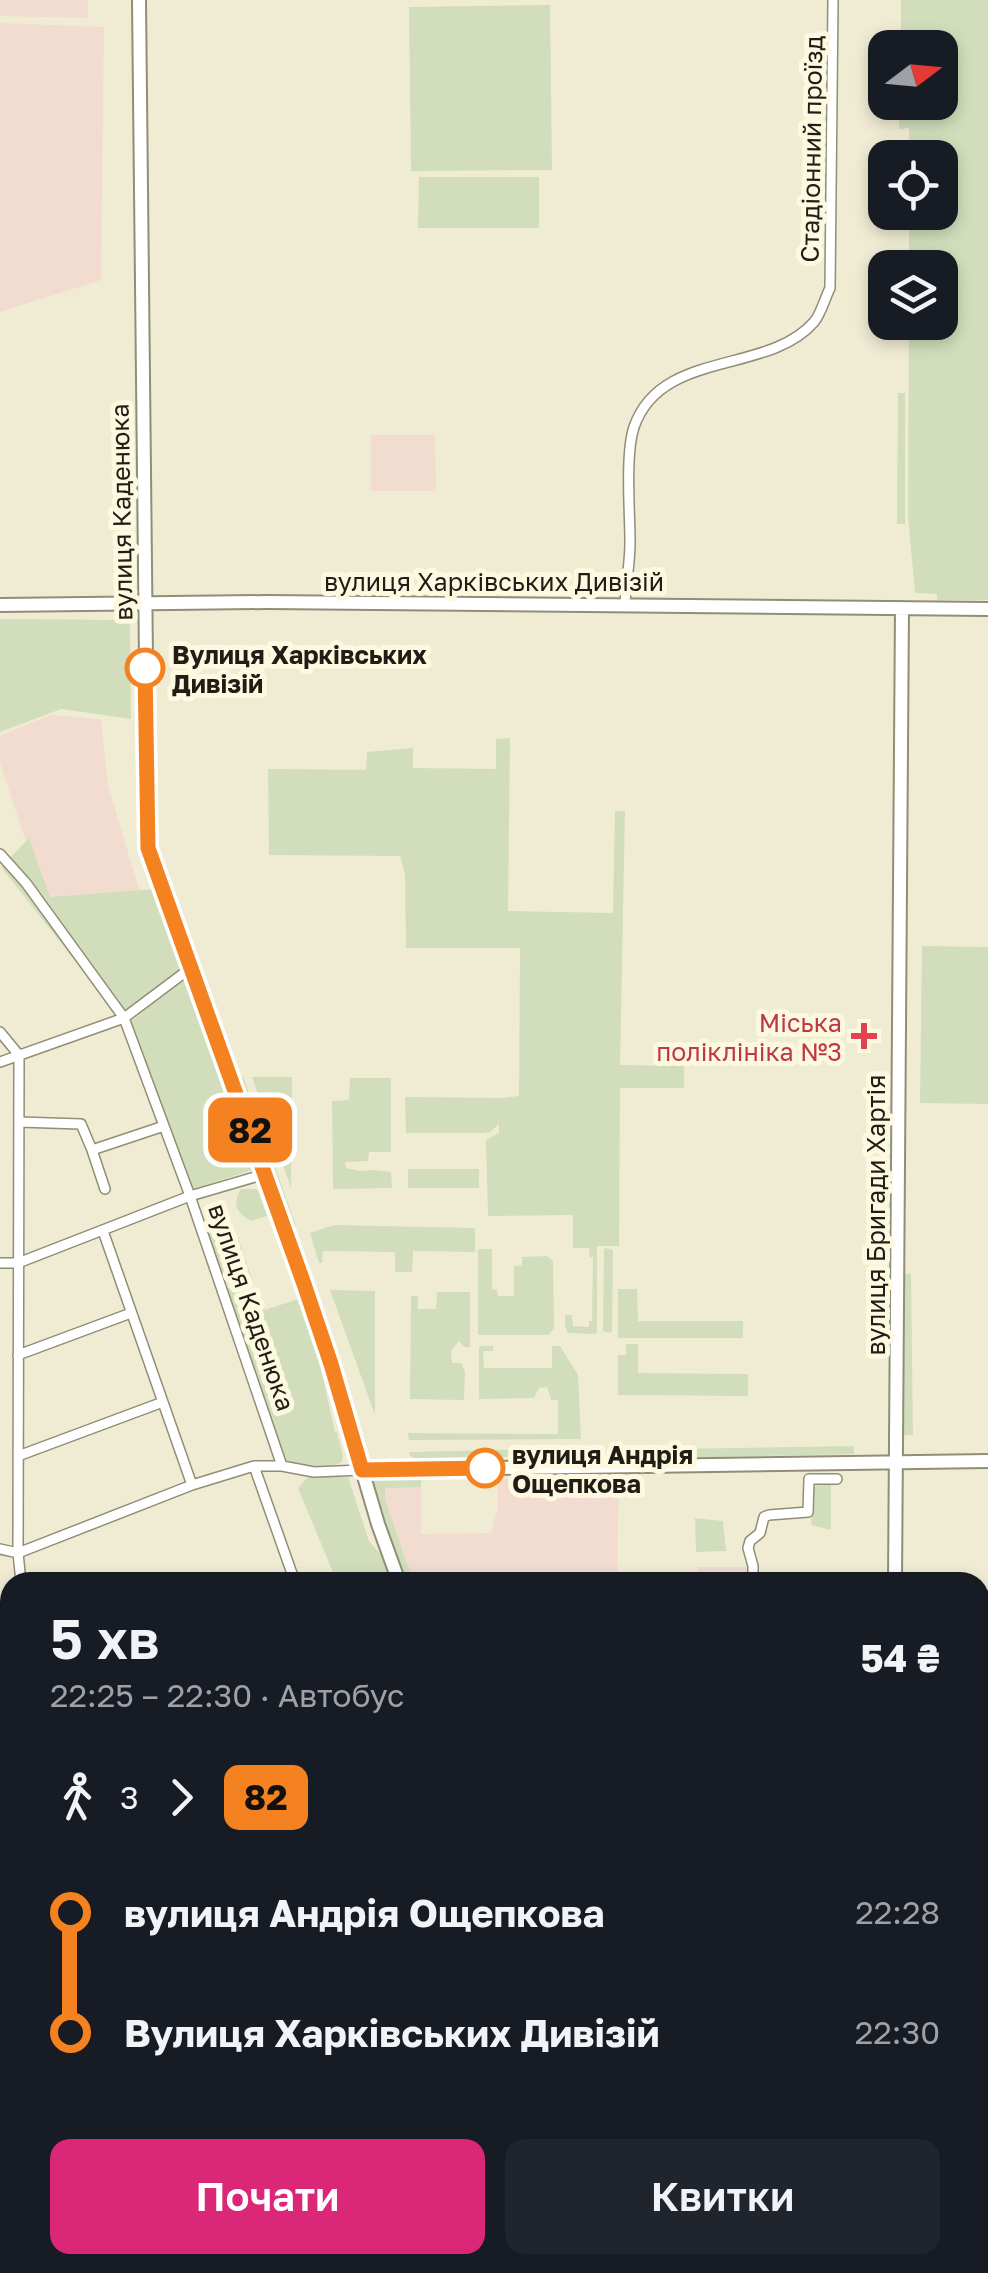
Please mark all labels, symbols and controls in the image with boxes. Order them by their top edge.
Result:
north arrow [868,30,958,120]
map controls [868,30,958,340]
street label: Стадіонний проїзд [794,35,828,263]
button: locate [868,140,958,230]
button: layers [868,250,958,340]
street label: вулиця Каденюка [104,403,138,621]
street label: вулиця Харківських Дивізій [324,566,664,597]
place label: Вулиця Харківських Дивізій [172,639,427,699]
marker: Вулиця Харківських Дивізій [126,649,164,687]
place label: Міська поліклініка №3 [656,1007,842,1067]
marker: Міська поліклініка №3 [851,1023,877,1049]
street label: вулиця Бригади Хартія [860,1075,891,1355]
line badge: 82 [205,1098,295,1162]
text: 82 [228,1109,272,1151]
street label: вулиця Каденюка [202,1199,302,1415]
place label: вулиця Андрія Ощепкова [512,1439,693,1499]
marker: вулиця Андрія Ощепкова [466,1449,504,1487]
text: 5 хв [50,1605,160,1671]
text: 54 ₴ [860,1635,940,1680]
text: 22:25 – 22:30 · Автобус [50,1676,405,1714]
icon: walk [50,1770,105,1825]
icon: forward [154,1770,209,1825]
text: 82 [244,1776,288,1818]
text: 3 [120,1778,139,1816]
text: вулиця Андрія Ощепкова [124,1890,605,1935]
text: 22:28 [855,1893,940,1931]
text: Вулиця Харківських Дивізій [124,2010,660,2055]
text: 22:30 [855,2013,940,2051]
button: Почати [50,2139,485,2254]
button: Квитки [505,2139,940,2254]

